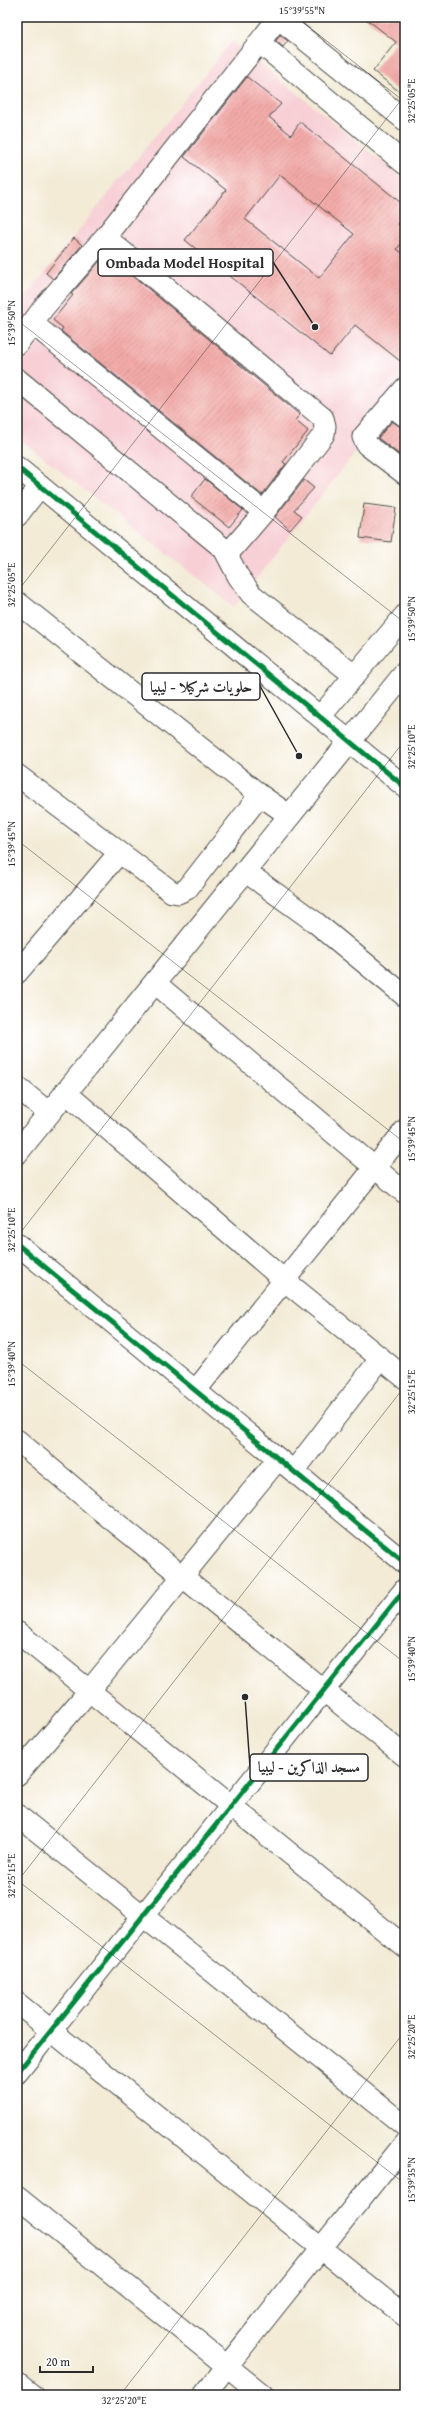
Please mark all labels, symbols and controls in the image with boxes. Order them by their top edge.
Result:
text: 15°39'55"N [279,3,325,18]
text: 32°25'05"E [404,79,419,123]
callout: Ombada Model Hospital [98,249,273,276]
text: Ombada Model Hospital [106,252,265,273]
text: 15°39'50"N [4,300,19,346]
text: 32°25'05"E [4,563,19,607]
text: 15°39'50"N [404,596,419,642]
callout: حلويات شركيلا - ليبيا [142,673,260,700]
text: حلويات شركيلا - ليبيا [150,676,252,698]
text: 32°25'10"E [404,725,419,769]
text: 15°39'45"N [4,821,19,867]
text: 15°39'45"N [404,1116,419,1162]
text: 32°25'10"E [4,1208,19,1252]
text: 15°39'40"N [4,1341,19,1387]
text: 32°25'15"E [404,1370,419,1414]
text: 15°39'40"N [404,1636,419,1682]
callout: مسجد الذاكرين - ليبيا [250,1754,368,1781]
text: مسجد الذاكرين - ليبيا [258,1756,360,1777]
text: 32°25'15"E [4,1854,19,1898]
text: 32°25'20"E [404,2015,419,2059]
text: 15°39'35"N [404,2157,419,2203]
scale bar [40,2348,93,2374]
text: 20 m [46,2353,70,2370]
text: 32°25'20"E [102,2393,146,2408]

